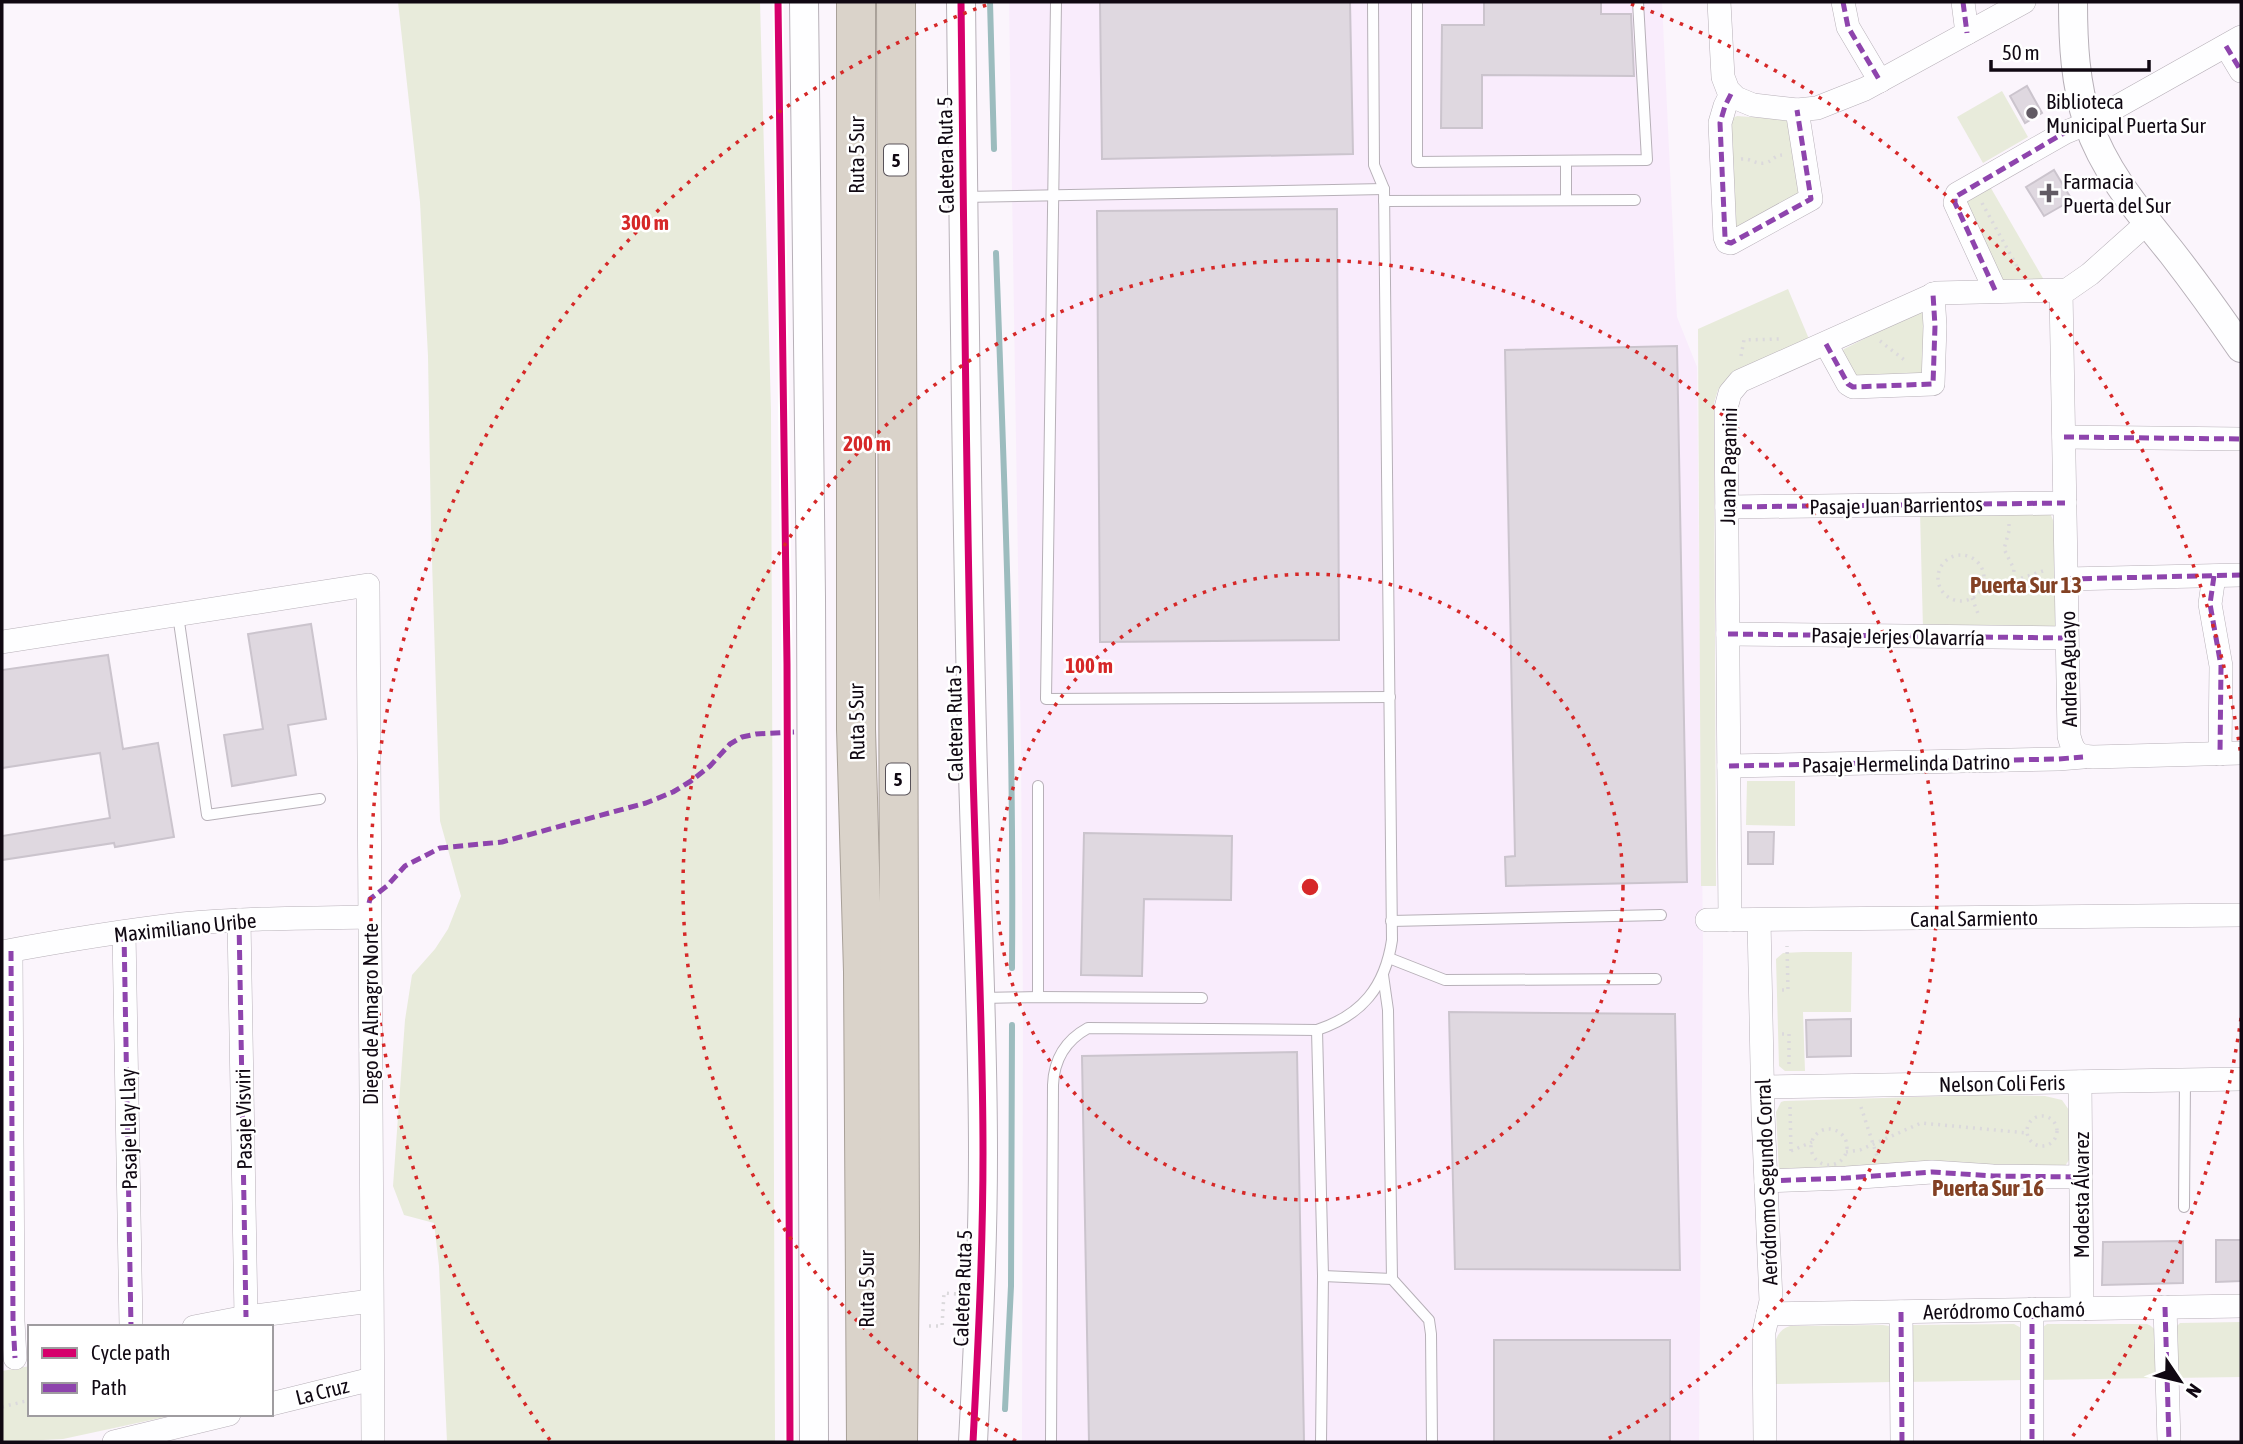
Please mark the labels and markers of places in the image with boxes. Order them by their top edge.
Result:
place label: Biblioteca Municipal Puerta Sur [2046,89,2207,137]
marker: Biblioteca Municipal Puerta Sur [2024,105,2040,121]
place label: Farmacia Puerta del Sur [2063,169,2172,217]
marker: Farmacia Puerta del Sur [2041,185,2057,201]
centre of rings [1298,875,1322,899]

